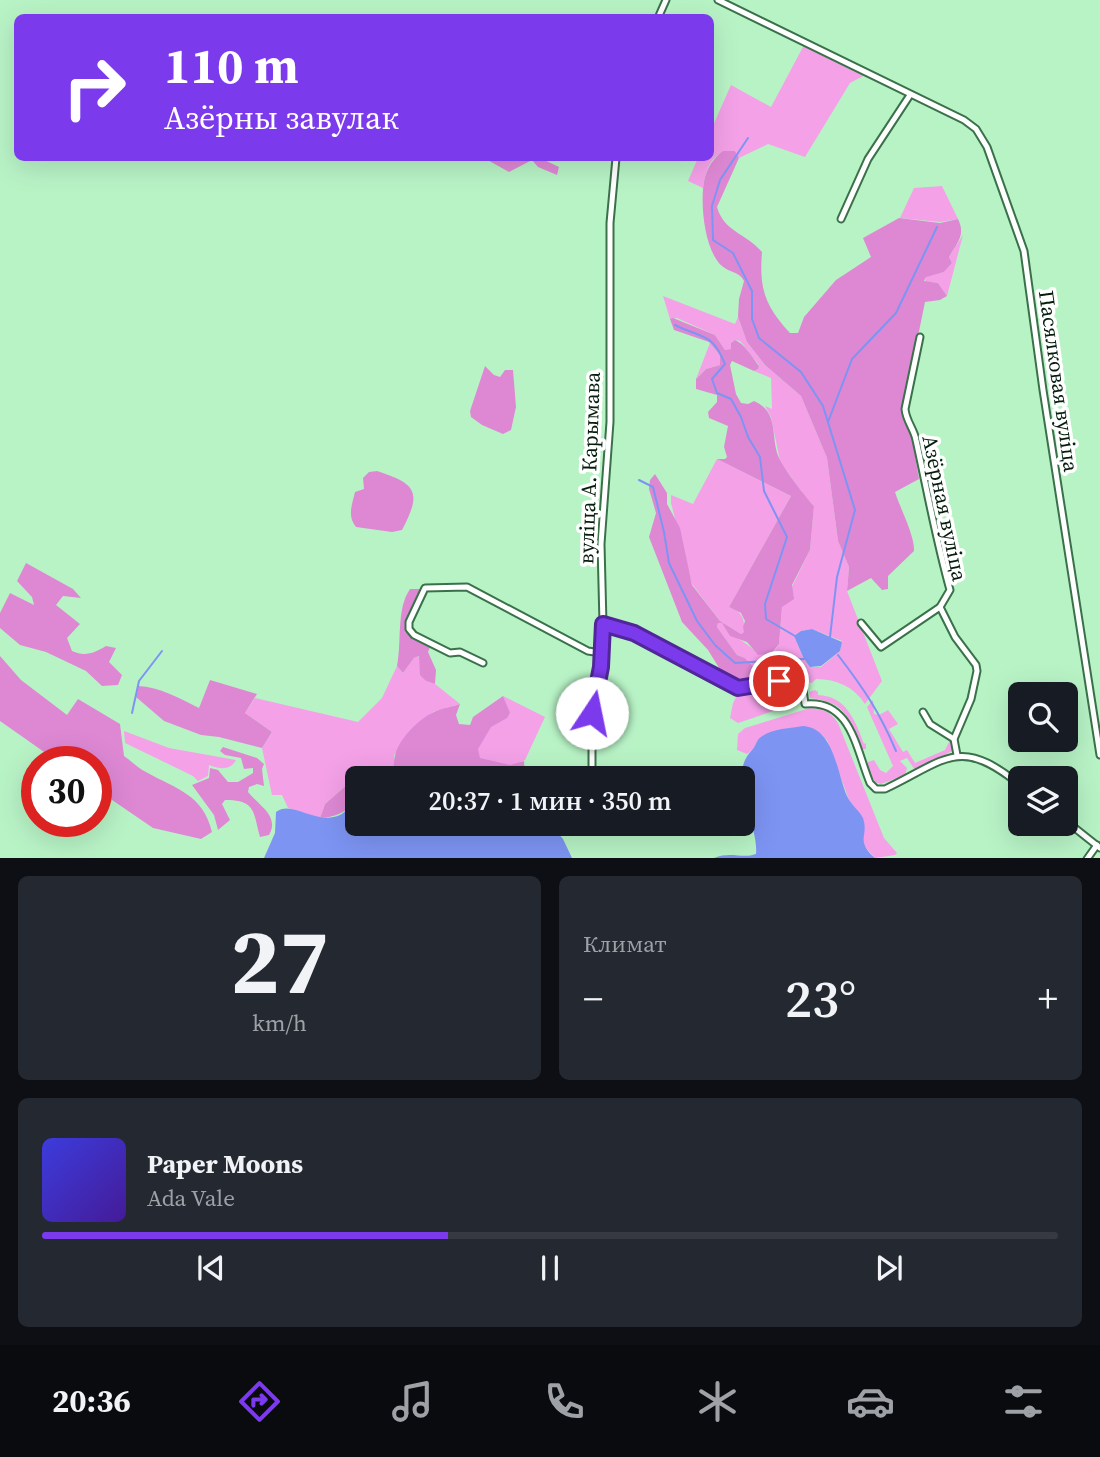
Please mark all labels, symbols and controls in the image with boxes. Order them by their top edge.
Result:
text: 110 m [164,32,299,99]
icon: right [49,42,140,133]
text: Азёрны завулак [164,96,399,140]
street label: Пасялковая вуліца [1032,288,1086,474]
street label: вуліца А. Карымава [571,371,607,565]
street label: Азёрная вуліца [915,432,975,584]
pin [749,651,809,711]
icon: arrive [760,662,798,700]
position arrow [555,676,629,750]
map controls [1008,682,1078,836]
button: search [1008,682,1078,752]
speed limit sign: 30 [21,746,112,837]
button: layers [1008,766,1078,836]
text: 20:37 · 1 мин · 350 m [429,783,671,819]
text: 27 [230,899,329,1023]
text: Климат [583,928,667,960]
text: 23° [785,963,856,1034]
text: − [583,973,603,1025]
text: + [1038,973,1058,1025]
text: km/h [252,1007,307,1039]
text: Paper Moons [147,1146,303,1182]
text: Ada Vale [147,1182,235,1214]
icon: previous [192,1249,230,1287]
icon: pause [531,1249,569,1287]
icon: next [870,1249,908,1287]
icon: directions [235,1377,284,1426]
icon: music [388,1377,437,1426]
icon: phone [540,1377,589,1426]
icon: climate [693,1377,742,1426]
icon: car [846,1377,895,1426]
icon: filters [999,1377,1048,1426]
text: 20:36 [52,1379,131,1423]

